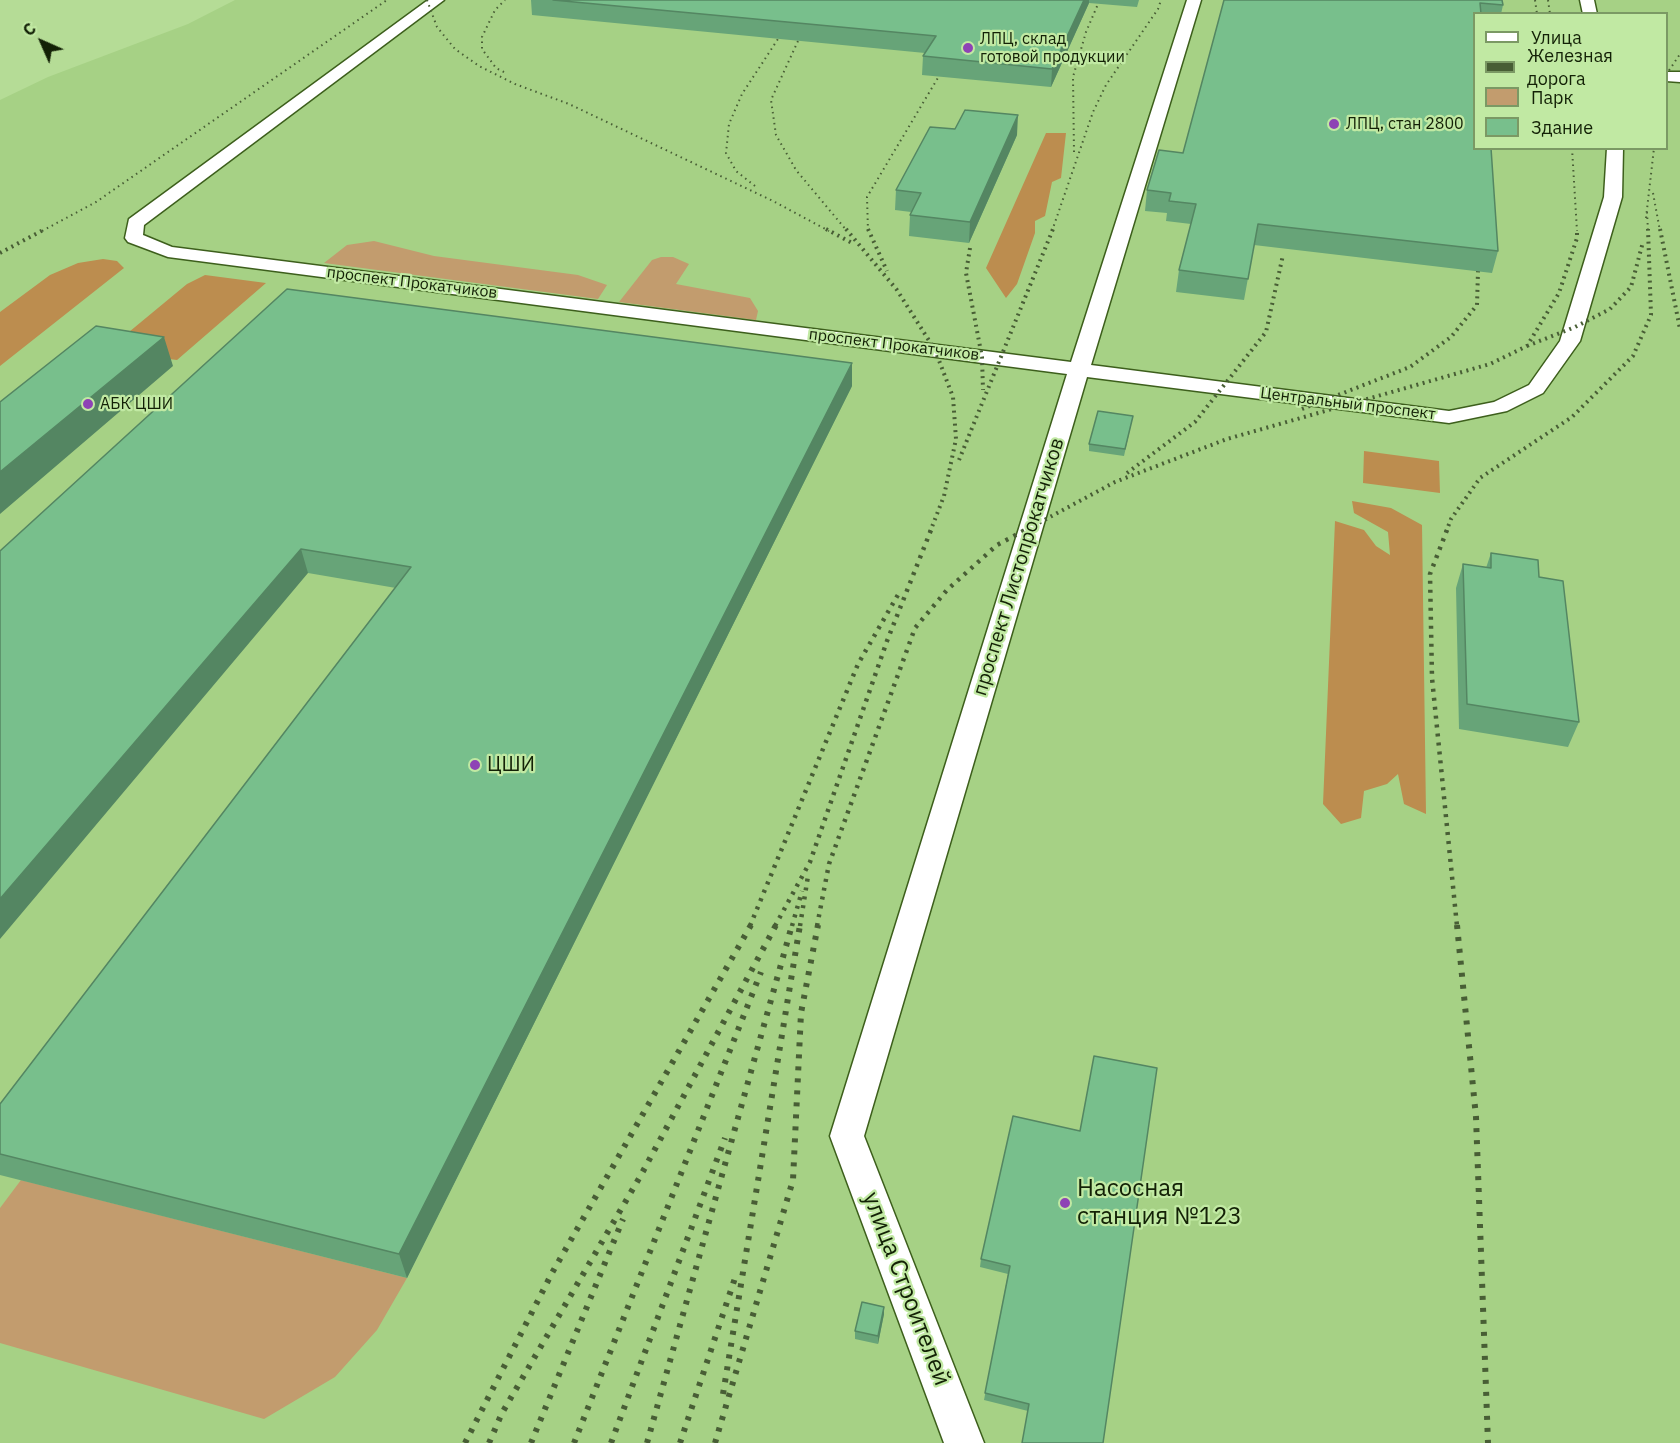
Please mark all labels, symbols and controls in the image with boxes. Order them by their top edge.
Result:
north arrow [12,12,72,72]
legend [1473,12,1668,150]
text: С [19,19,40,40]
text: Улица [1531,26,1582,49]
place label: ЛПЦ, склад готовой продукции [980,29,1125,67]
marker: ЛПЦ, склад готовой продукции [961,41,975,55]
text: Железная дорога [1527,44,1613,90]
text: Парк [1531,86,1573,109]
place label: ЛПЦ, стан 2800 [1346,114,1464,134]
text: Здание [1531,116,1593,139]
marker: ЛПЦ, стан 2800 [1327,117,1341,131]
street label: проспект Прокатчиков [326,263,498,303]
street label: проспект Прокатчиков [808,325,980,365]
street label: Центральный проспект [1259,384,1437,424]
place label: АБК ЦШИ [100,394,173,414]
marker: АБК ЦШИ [81,397,95,411]
street label: проспект Листопрокатчиков [968,435,1070,699]
place label: ЦШИ [487,753,535,777]
marker: ЦШИ [468,758,482,772]
place label: Насосная станция №123 [1077,1175,1242,1231]
street label: улица Строителей [856,1188,956,1390]
marker: Насосная станция №123 [1058,1196,1072,1210]

